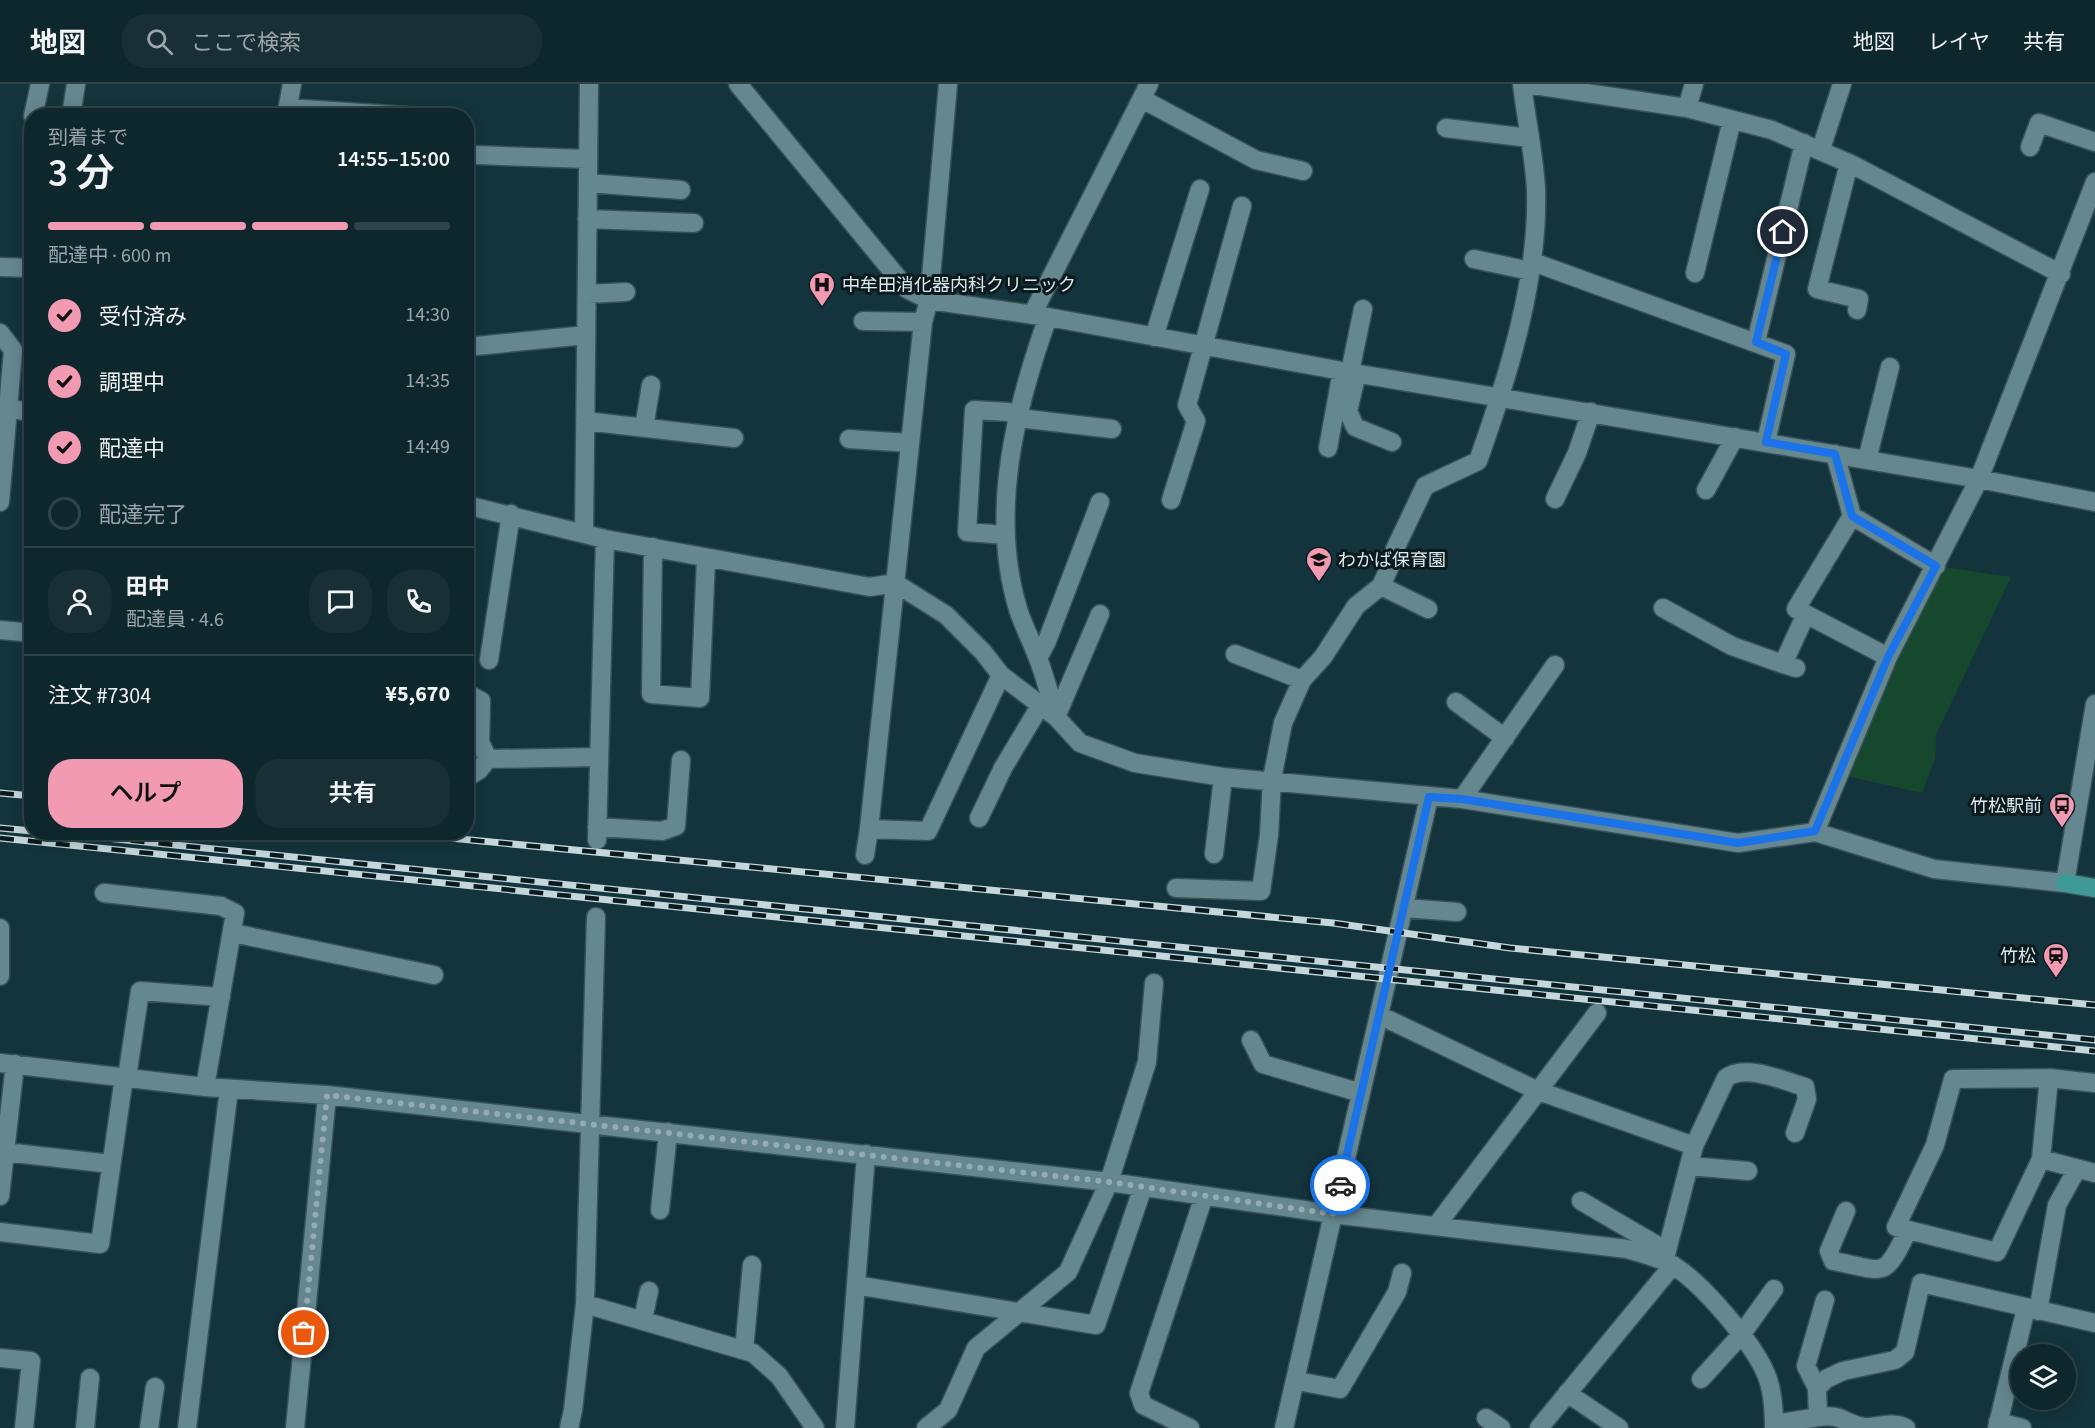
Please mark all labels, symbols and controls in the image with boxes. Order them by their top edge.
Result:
search box [122,14,542,68]
text: 地図 [30,23,86,63]
icon: search [143,25,176,58]
text: ここで検索 [191,27,301,59]
text: 地図 [1853,27,1895,57]
text: レイヤ [1928,27,1990,57]
text: 共有 [2023,27,2065,57]
text: 到着まで [48,124,128,152]
text: 14:55–15:00 [337,143,450,175]
text: 3 分 [48,146,115,202]
pin [1757,206,1808,257]
icon: home [1766,215,1799,248]
text: 配達中 · 600 m [48,242,171,270]
hospital icon: 中牟田消化器内科クリニック [807,270,837,308]
place label: 中牟田消化器内科クリニック [842,273,1076,298]
icon: check [48,299,81,332]
text: 受付済み [99,301,187,333]
text: 14:30 [405,301,450,329]
icon: check [48,365,81,398]
text: 調理中 [99,367,165,399]
text: 14:35 [405,367,450,395]
icon: check [48,431,81,464]
text: 配達中 [99,433,165,465]
text: 14:49 [405,433,450,461]
text: 配達完了 [99,499,187,531]
school or university icon: わかば保育園 [1304,545,1334,583]
place label: わかば保育園 [1338,548,1446,573]
button: person [48,570,111,633]
button: chat [309,570,372,633]
button: phone [387,570,450,633]
text: 田中 [126,571,170,603]
text: 配達員 · 4.6 [126,606,224,634]
text: ¥5,670 [385,678,450,710]
text: 注文 #7304 [48,680,151,712]
button: ヘルプ [48,759,243,828]
button: 共有 [255,759,450,828]
bus stop icon: 竹松駅前 [2047,791,2077,829]
place label: 竹松駅前 [1970,794,2042,819]
station icon: 竹松 [2041,941,2071,979]
place label: 竹松 [2000,944,2036,969]
courier [1310,1155,1370,1215]
icon: car [1324,1169,1357,1202]
pin [278,1307,329,1358]
icon: bag [287,1316,320,1349]
map controls [2010,1344,2076,1410]
button: layers [2010,1344,2076,1410]

